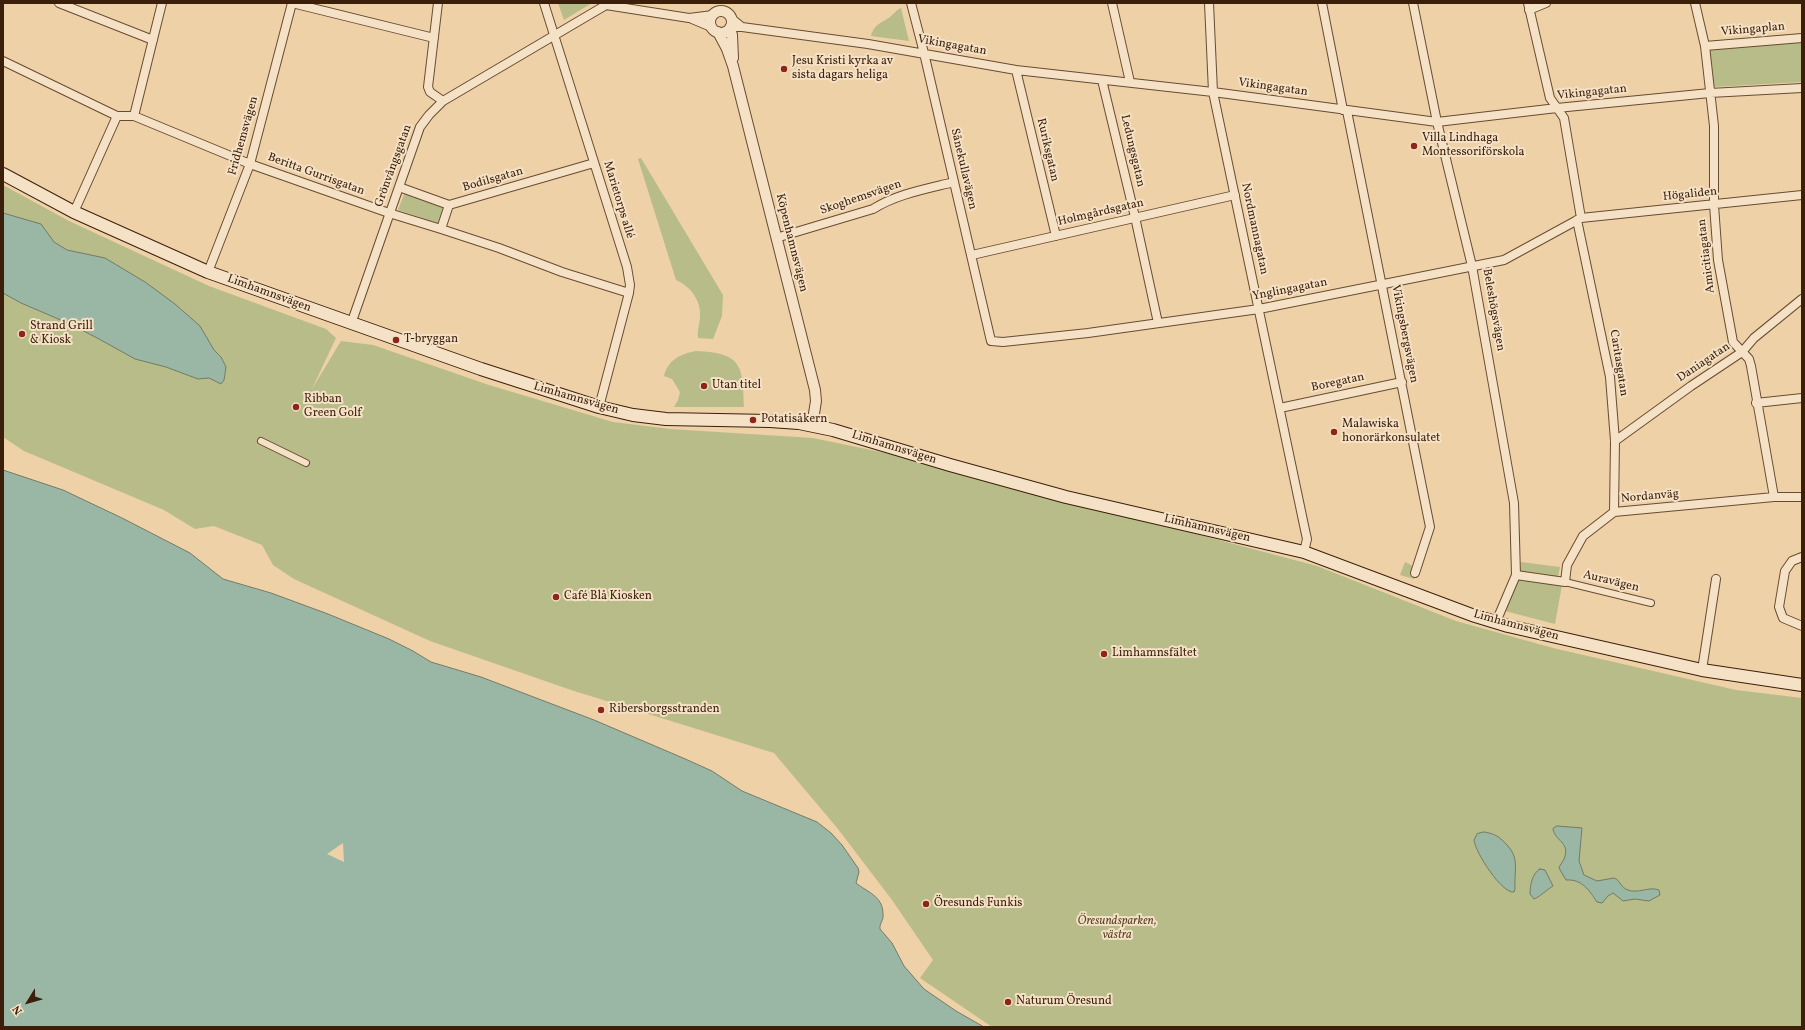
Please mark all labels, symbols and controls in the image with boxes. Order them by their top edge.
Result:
street label: Vikingaplan [1720,20,1786,40]
street label: Vikingagatan [916,33,988,59]
place label: Jesu Kristi kyrka av sista dagars heliga [792,55,893,83]
marker: Jesu Kristi kyrka av sista dagars heliga [779,64,789,74]
street label: Vikingagatan [1237,76,1309,100]
street label: Vikingagatan [1556,82,1628,104]
street label: Fridhemsvägen [226,95,262,177]
street label: Ledungsgatan [1117,113,1147,189]
street label: Ruriksgatan [1033,117,1061,183]
street label: Grönvångsgatan [372,123,416,209]
street label: Sånekullavägen [947,127,979,211]
place label: Villa Lindhaga Montessoriförskola [1422,132,1525,160]
marker: Villa Lindhaga Montessoriförskola [1409,141,1419,151]
street label: Beritta Gurrisgatan [266,151,366,199]
street label: Marietorps allé [599,160,637,240]
street label: Bodilsgatan [461,165,525,195]
street label: Skoghemsvägen [818,177,904,219]
street label: Nordmannagatan [1237,182,1271,276]
street label: Högaliden [1662,185,1718,205]
street label: Köpenhamnsvägen [772,192,810,294]
street label: Holmgårdsgatan [1057,196,1145,230]
street label: Amicitiagatan [1695,218,1719,294]
street label: Beleshögsvägen [1479,268,1507,352]
street label: Limhamnsvägen [225,272,313,316]
street label: Ynglingagatan [1251,276,1329,304]
street label: Vikingsbergsvägen [1387,284,1421,384]
place label: Strand Grill & Kiosk [30,320,93,348]
marker: Strand Grill & Kiosk [17,329,27,339]
street label: Caritasgatan [1606,329,1630,397]
place label: T-bryggan [404,333,458,347]
marker: T-bryggan [391,335,401,345]
street label: Daniagatan [1675,340,1733,386]
street label: Boregatan [1310,370,1366,396]
place label: Utan titel [712,379,761,393]
street label: Limhamnsvägen [532,380,620,418]
marker: Utan titel [699,381,709,391]
place label: Ribban Green Golf [304,393,361,421]
marker: Ribban Green Golf [291,402,301,412]
place label: Potatisåkern [761,413,827,427]
marker: Potatisåkern [748,415,758,425]
place label: Malawiska honorärkonsulatet [1342,418,1440,446]
marker: Malawiska honorärkonsulatet [1329,427,1339,437]
street label: Limhamnsvägen [850,428,938,468]
street label: Nordanväg [1620,487,1680,507]
street label: Limhamnsvägen [1162,512,1252,546]
street label: Auravägen [1582,568,1640,596]
place label: Café Blå Kiosken [564,590,652,604]
marker: Café Blå Kiosken [551,592,561,602]
street label: Limhamnsvägen [1472,608,1560,644]
place label: Limhamnsfältet [1112,647,1197,661]
marker: Limhamnsfältet [1099,649,1109,659]
place label: Ribersborgsstranden [609,703,720,717]
marker: Ribersborgsstranden [596,705,606,715]
place label: Öresunds Funkis [934,897,1022,911]
marker: Öresunds Funkis [921,899,931,909]
park label: Öresundsparken, västra [1077,915,1157,943]
north arrow [8,982,48,1022]
place label: Naturum Öresund [1016,995,1112,1009]
marker: Naturum Öresund [1003,997,1013,1007]
text: N [10,1002,26,1017]

